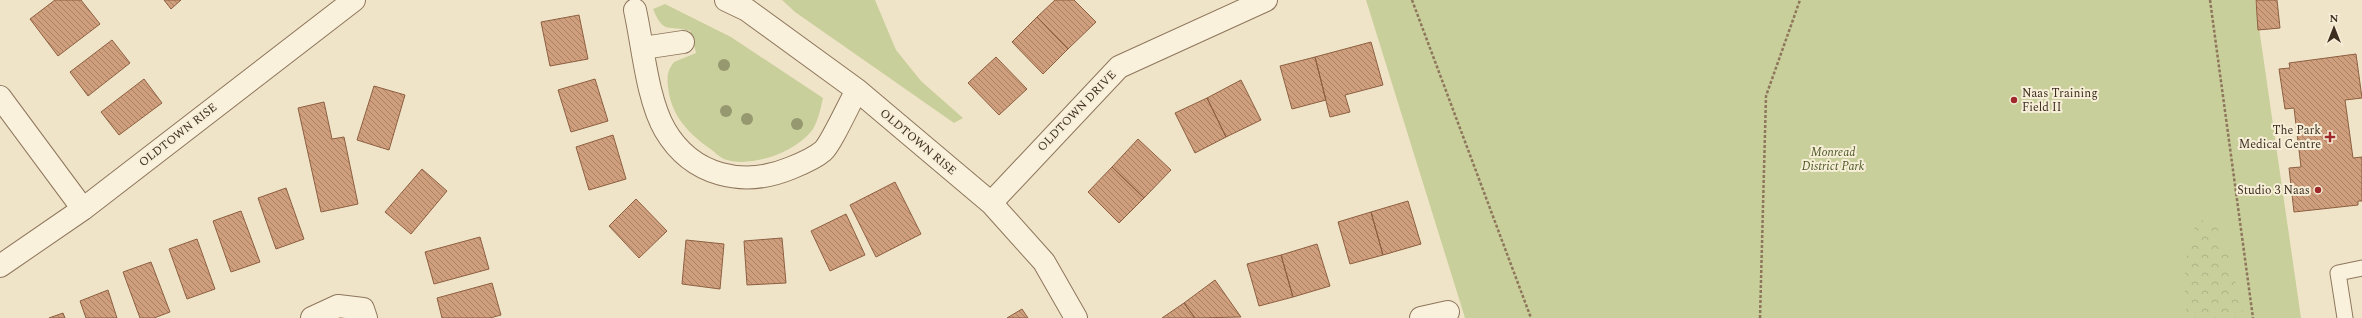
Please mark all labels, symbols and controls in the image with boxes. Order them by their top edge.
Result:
north arrow [2314,8,2354,48]
text: N [2330,10,2339,27]
street label: OLDTOWN DRIVE [1033,66,1121,156]
place label: Naas Training Field II [2022,84,2098,117]
marker: Naas Training Field II [2009,95,2019,105]
street label: OLDTOWN RISE [135,98,221,172]
street label: OLDTOWN RISE [875,104,961,180]
place label: The Park Medical Centre [2239,121,2321,154]
marker: The Park Medical Centre [2324,131,2336,143]
park label: Monread District Park [1802,143,1865,176]
place label: Studio 3 Naas [2237,181,2310,200]
marker: Studio 3 Naas [2313,185,2323,195]

